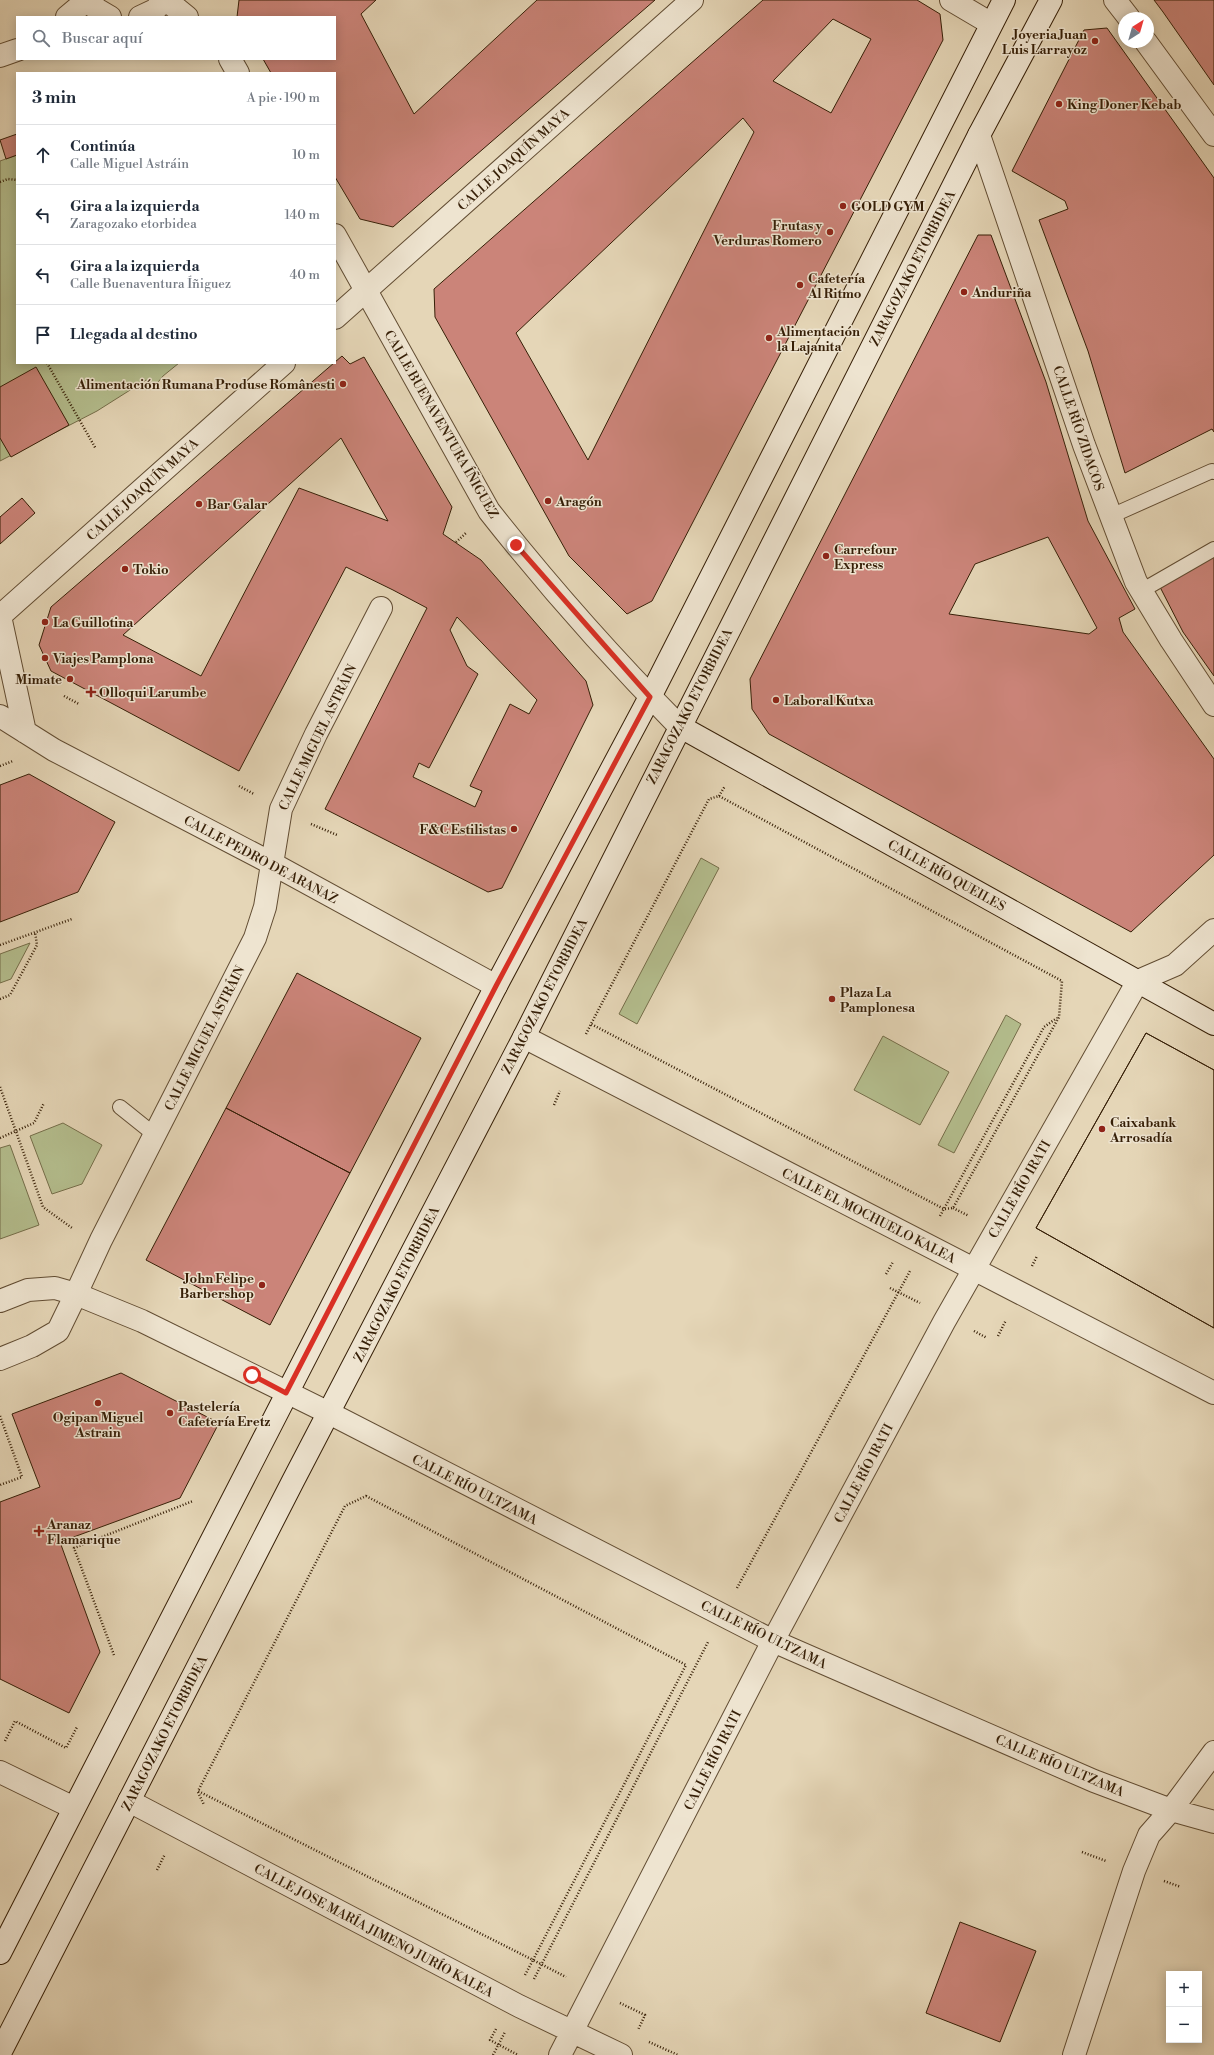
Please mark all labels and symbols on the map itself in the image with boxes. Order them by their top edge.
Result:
north arrow [1118,12,1154,48]
place label: Joyeria Juan Luis Larrayoz [1002,27,1087,58]
marker: Joyeria Juan Luis Larrayoz [1090,36,1100,46]
place label: King Doner Kebab [1067,97,1181,113]
marker: King Doner Kebab [1054,99,1064,109]
street label: CALLE JOAQUÍN MAYA [454,104,574,214]
street label: ZARAGOZAKO ETORBIDEA [867,187,960,349]
place label: GOLD GYM [851,199,925,215]
marker: GOLD GYM [838,201,848,211]
place label: Frutas y Verduras Romero [712,218,822,249]
marker: Frutas y Verduras Romero [825,227,835,237]
place label: Cafetería Al Ritmo [807,271,866,302]
marker: Cafetería Al Ritmo [795,280,805,290]
place label: Anduriña [971,285,1032,301]
marker: Anduriña [959,287,969,297]
place label: Alimentación la Lajanita [776,324,860,355]
street label: CALLE BUENAVENTURA ÍÑIGUEZ [381,327,503,521]
marker: Alimentación la Lajanita [764,333,774,343]
street label: CALLE RÍO ZIDACOS [1049,363,1108,493]
place label: Alimentación Rumana Produse Românesti [76,377,335,393]
marker: Alimentación Rumana Produse Românesti [338,379,348,389]
street label: CALLE JOAQUÍN MAYA [83,434,203,544]
place label: Aragón [555,494,602,510]
marker: Aragón [543,496,553,506]
place label: Bar Galar [207,497,268,513]
marker: Bar Galar [194,499,204,509]
route end [507,536,525,554]
place label: Carrefour Express [834,542,898,573]
marker: Carrefour Express [821,551,831,561]
place label: Tokio [133,562,169,578]
marker: Tokio [120,564,130,574]
place label: La Guillotina [53,615,134,631]
marker: La Guillotina [40,617,50,627]
street label: ZARAGOZAKO ETORBIDEA [644,625,737,787]
place label: Viajes Pamplona [52,651,155,667]
marker: Viajes Pamplona [40,653,50,663]
street label: CALLE MIGUEL ASTRÁIN [275,661,360,813]
place label: Mimate [15,672,62,688]
marker: Mimate [65,674,75,684]
place label: Olloqui Larumbe [99,685,206,701]
marker: Olloqui Larumbe [86,687,96,697]
place label: Laboral Kutxa [784,693,874,709]
marker: Laboral Kutxa [771,695,781,705]
street label: CALLE PEDRO DE ARANAZ [181,812,340,907]
place label: F&C Estilistas [419,822,506,838]
marker: F&C Estilistas [509,824,519,834]
street label: CALLE RÍO QUEILES [885,836,1009,915]
street label: ZARAGOZAKO ETORBIDEA [499,915,592,1077]
street label: CALLE MIGUEL ASTRÁIN [160,963,249,1114]
place label: Plaza La Pamplonesa [840,985,916,1016]
marker: Plaza La Pamplonesa [827,994,837,1004]
place label: Caixabank Arrosadía [1109,1115,1177,1146]
marker: Caixabank Arrosadía [1097,1124,1107,1134]
street label: CALLE RÍO IRATI [985,1137,1054,1241]
street label: CALLE EL MOCHUELO KALEA [779,1165,959,1267]
street label: ZARAGOZAKO ETORBIDEA [351,1203,444,1365]
place label: John Felipe Barbershop [180,1271,254,1302]
marker: John Felipe Barbershop [257,1280,267,1290]
route start [243,1366,261,1384]
marker: Ogipan Miguel Astrain [93,1398,103,1408]
place label: Pastelería Cafetería Eretz [178,1399,271,1430]
marker: Pastelería Cafetería Eretz [165,1408,175,1418]
place label: Ogipan Miguel Astrain [53,1410,144,1441]
street label: CALLE RÍO IRATI [830,1421,897,1526]
street label: CALLE RÍO ULTZAMA [409,1450,541,1529]
place label: Aranaz Flamarique [46,1517,121,1548]
marker: Aranaz Flamarique [34,1526,44,1536]
street label: CALLE RÍO ULTZAMA [698,1596,831,1673]
street label: ZARAGOZAKO ETORBIDEA [119,1652,212,1814]
street label: CALLE RÍO IRATI [680,1707,745,1813]
street label: CALLE RÍO ULTZAMA [993,1731,1128,1801]
street label: CALLE JOSE MARÍA JIMENO JURÍO KALEA [251,1860,497,2002]

